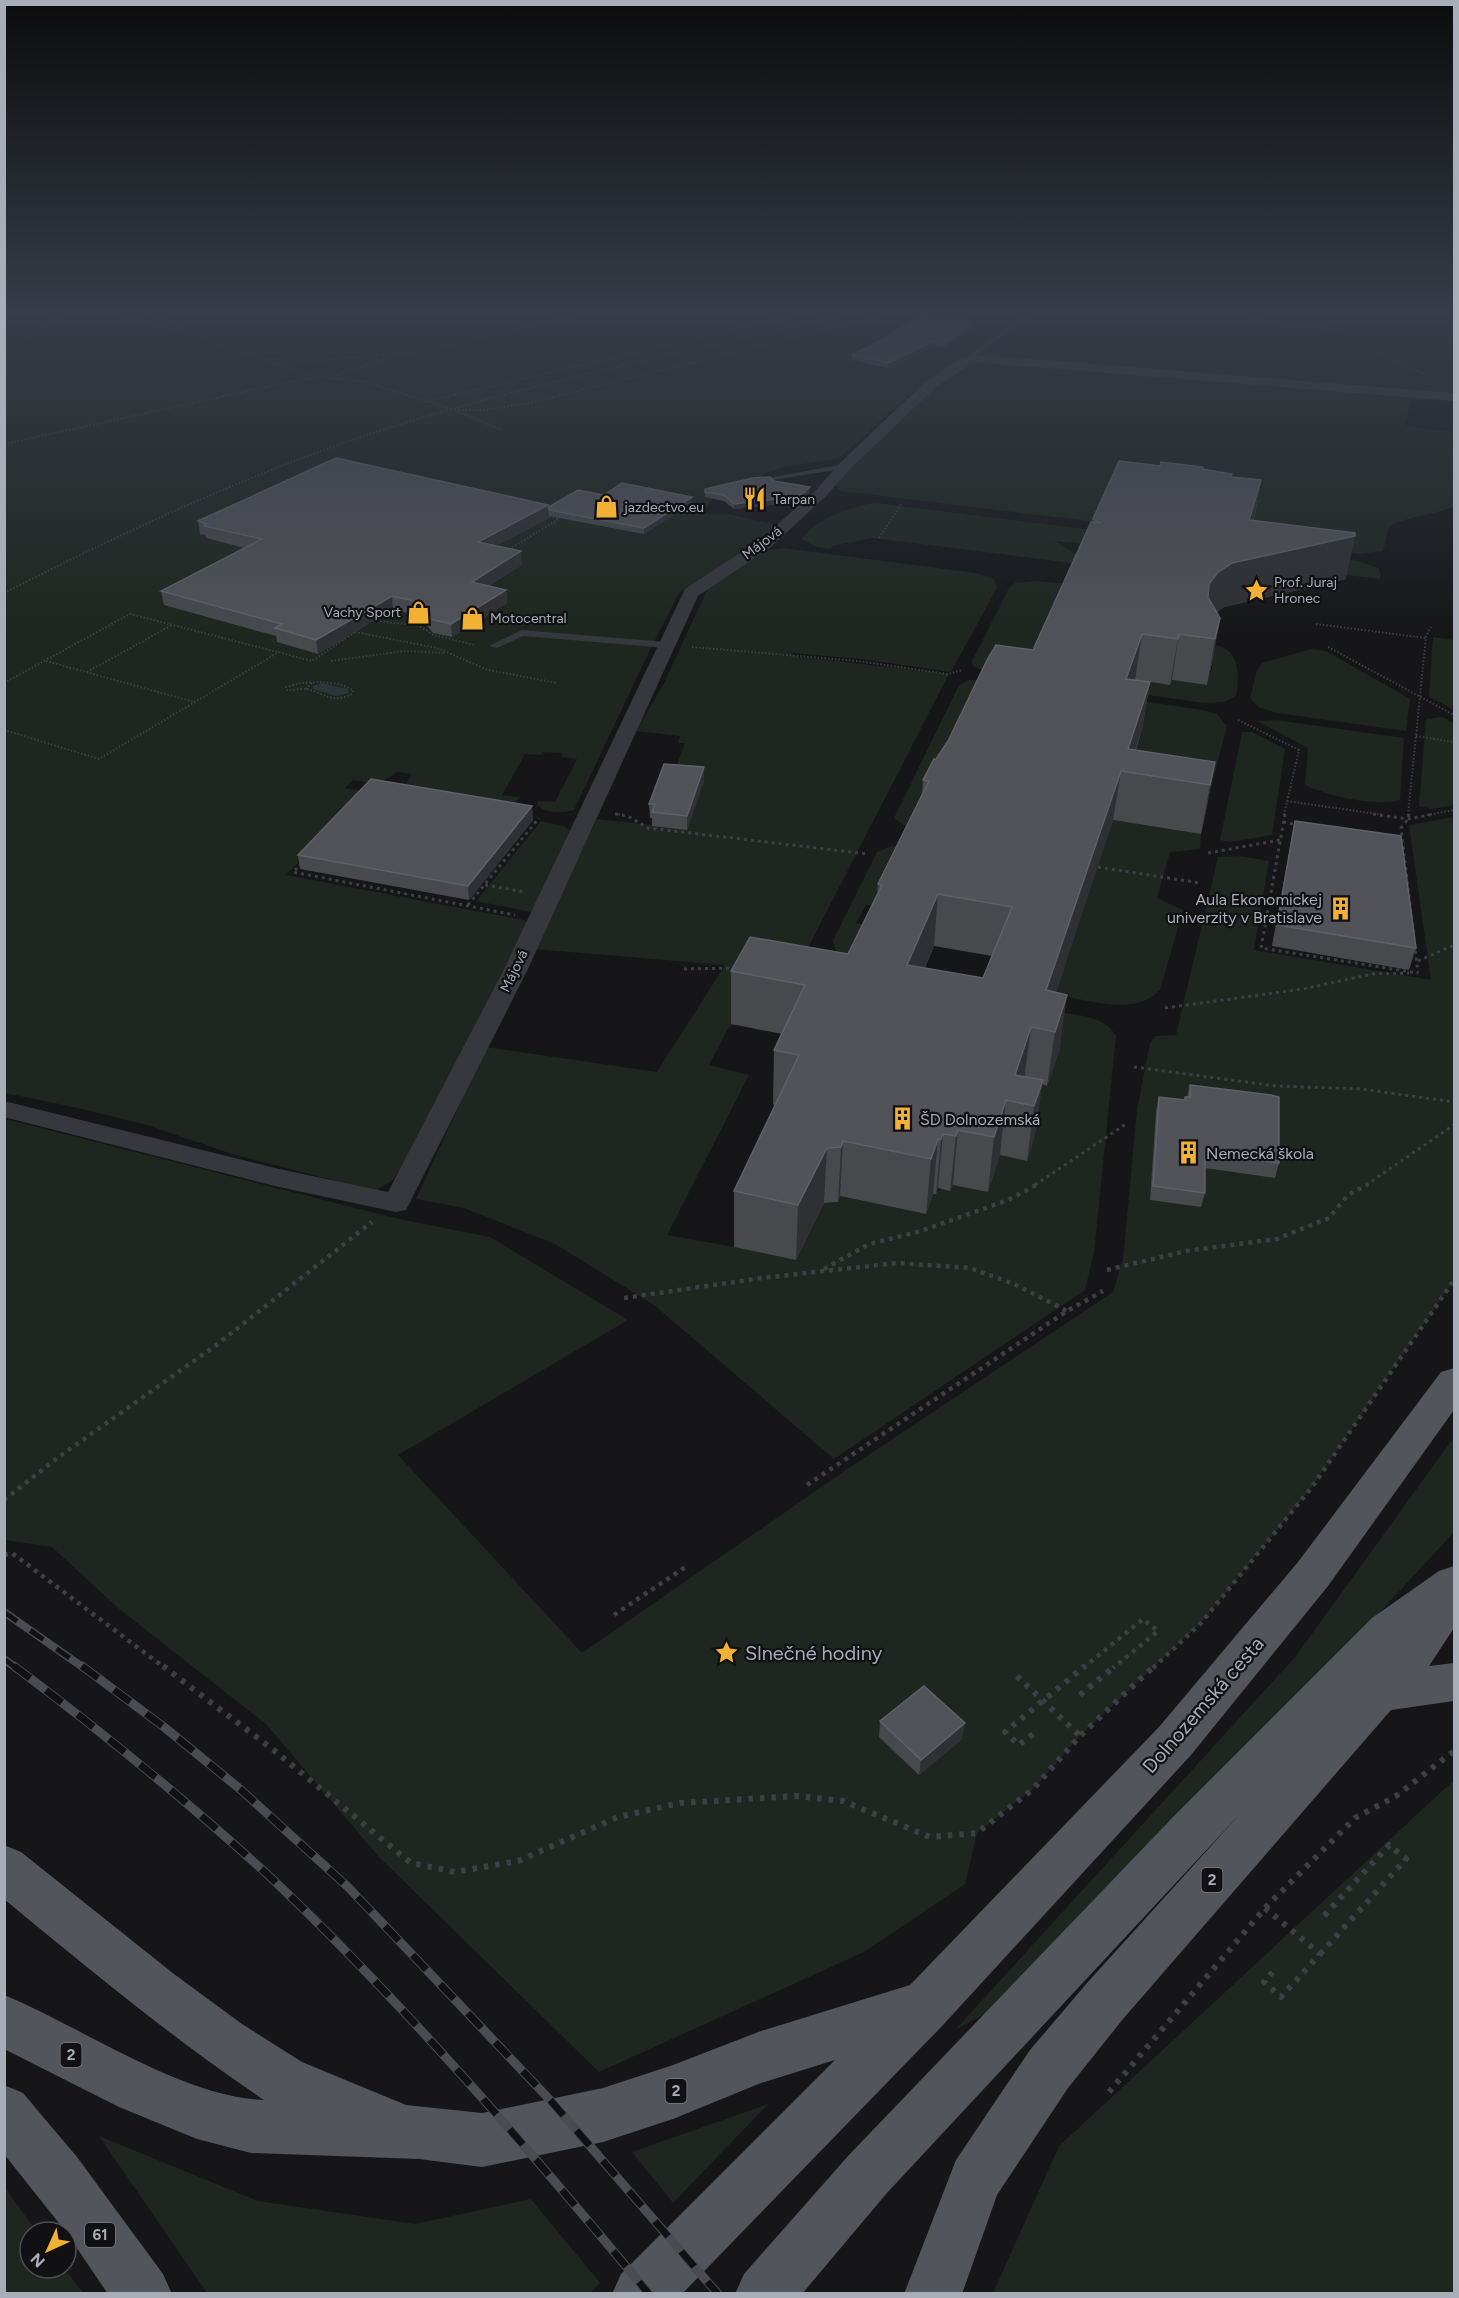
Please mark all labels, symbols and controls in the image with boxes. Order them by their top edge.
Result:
restaurant icon: Tarpan [742,486,768,512]
place label: Tarpan [773,491,815,508]
shop icon: jazdectvo.eu [593,494,619,520]
place label: jazdectvo.eu [623,499,704,516]
street label: Májová [739,523,785,563]
place label: Prof. Juraj Hronec [1274,574,1337,607]
place icon: Prof. Juraj Hronec [1243,577,1269,603]
shop icon: Vachy Sport [406,599,432,625]
place label: Vachy Sport [324,604,401,621]
shop icon: Motocentral [459,605,485,631]
place label: Motocentral [490,610,567,627]
place label: Aula Ekonomickej univerzity v Bratislave [1167,890,1322,927]
building icon: Aula Ekonomickej univerzity v Bratislave [1327,895,1353,921]
street label: Májová [497,947,531,995]
building icon: ŠD Dolnozemská [889,1106,915,1132]
place label: ŠD Dolnozemská [920,1110,1040,1129]
building icon: Nemecká škola [1175,1140,1201,1166]
place label: Nemecká škola [1206,1144,1314,1163]
street label: Dolnozemská cesta [1137,1632,1269,1778]
place icon: Slnečné hodiny [714,1640,740,1666]
place label: Slnečné hodiny [745,1641,883,1665]
road number: 2 [1202,1868,1222,1892]
road number: 2 [60,2043,82,2067]
road number: 2 [666,2079,686,2103]
north arrow [18,2220,78,2280]
road number: 61 [85,2223,115,2247]
text: N [27,2249,49,2271]

